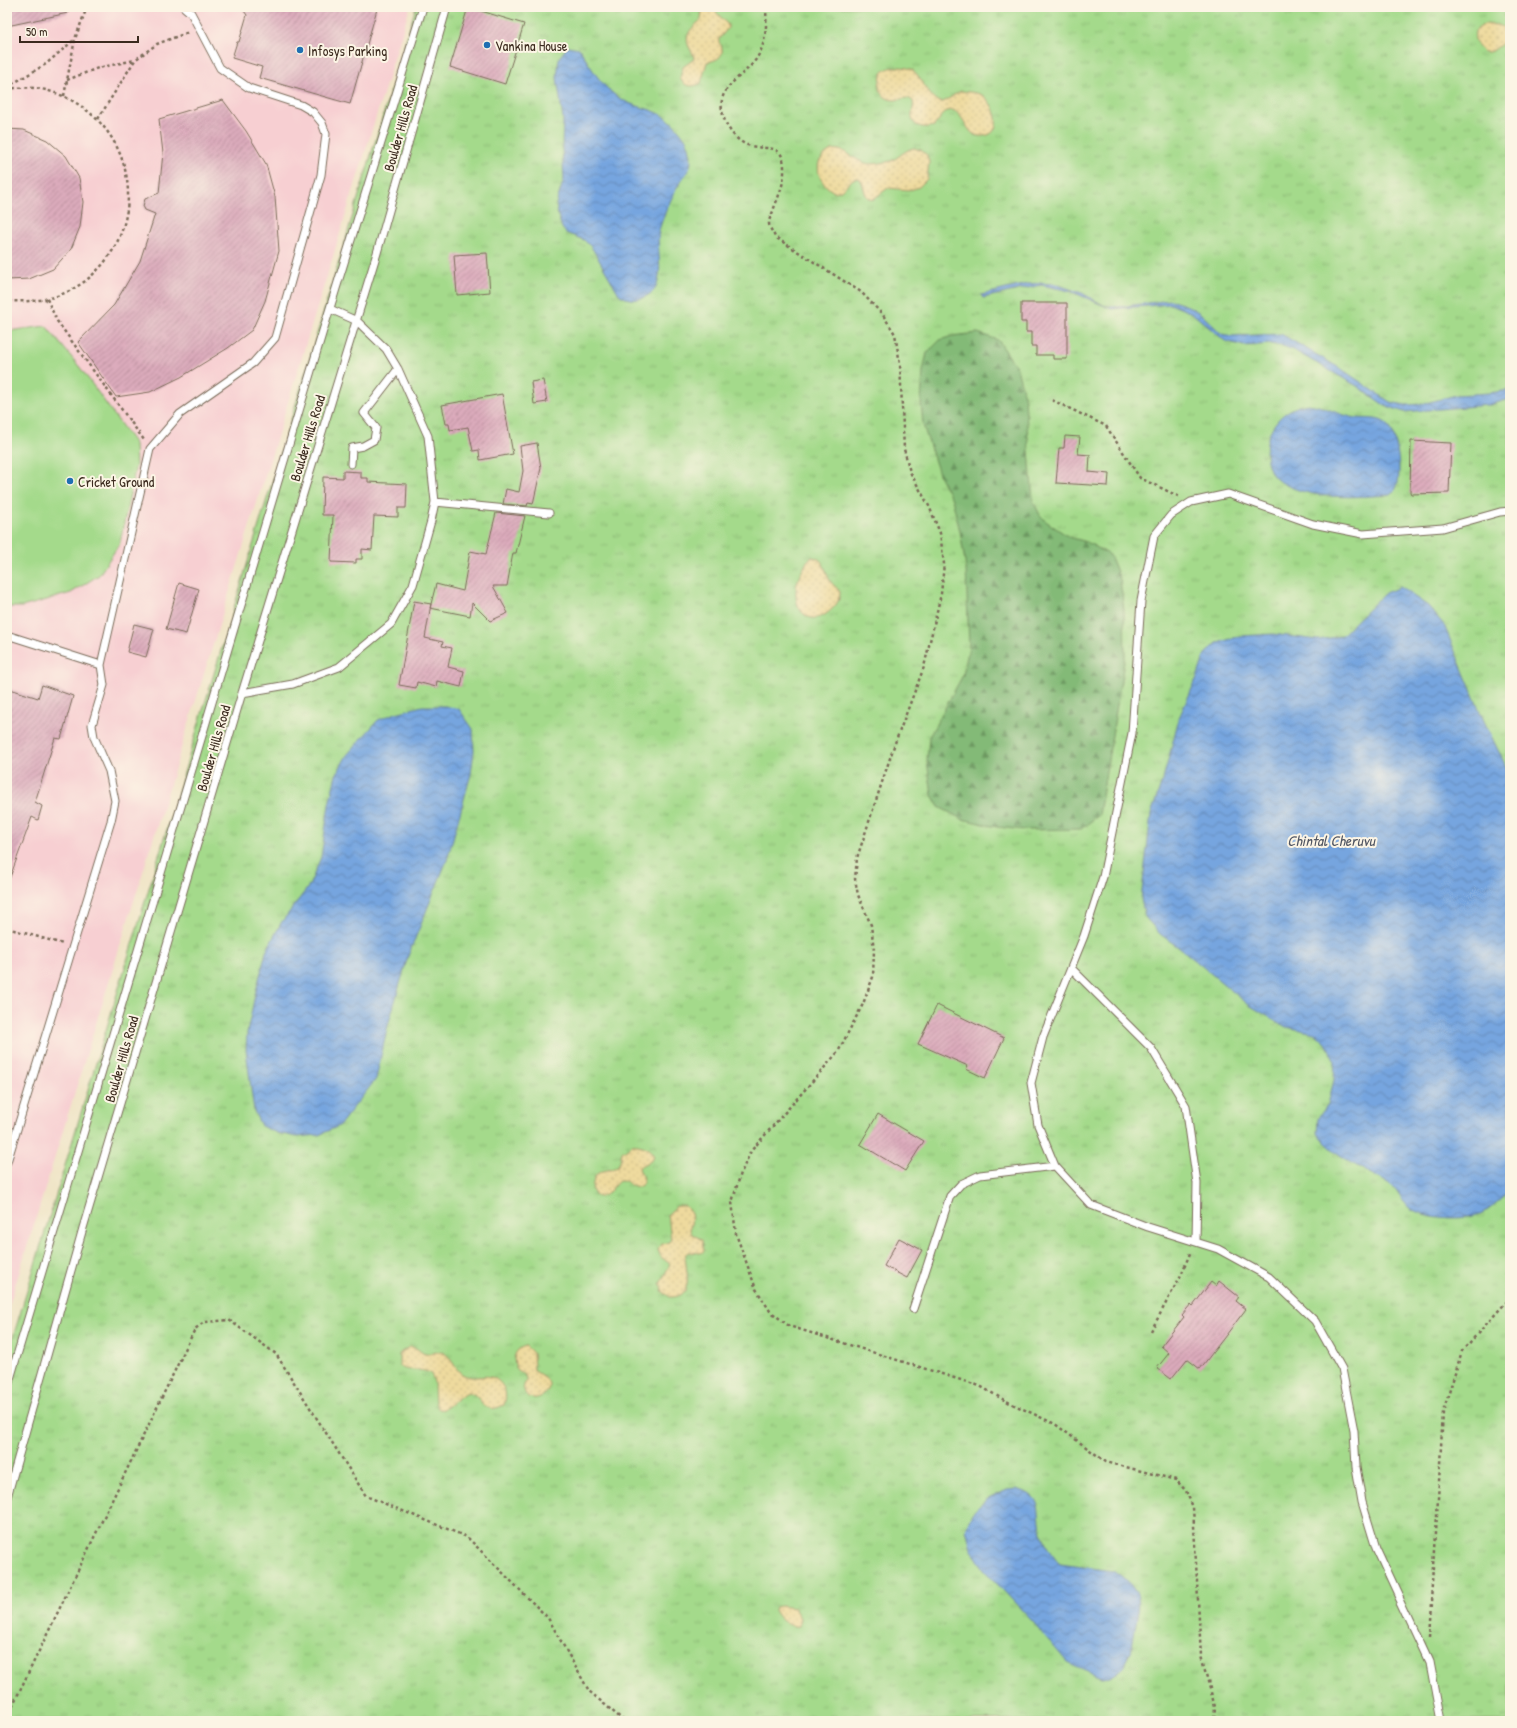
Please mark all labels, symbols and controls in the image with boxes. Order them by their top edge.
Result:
scale bar [20,18,138,44]
text: 50 m [26,23,47,40]
place label: Vankina House [495,36,568,55]
marker: Vankina House [482,40,492,50]
place label: Infosys Parking [308,41,387,61]
marker: Infosys Parking [295,45,305,55]
street label: Boulder Hills Road [379,82,422,173]
street label: Boulder Hills Road [285,392,329,483]
place label: Cricket Ground [78,472,155,491]
marker: Cricket Ground [65,476,75,486]
street label: Boulder Hills Road [192,702,235,793]
water label: Chintal Cheruvu [1287,830,1376,851]
street label: Boulder Hills Road [100,1013,143,1104]

